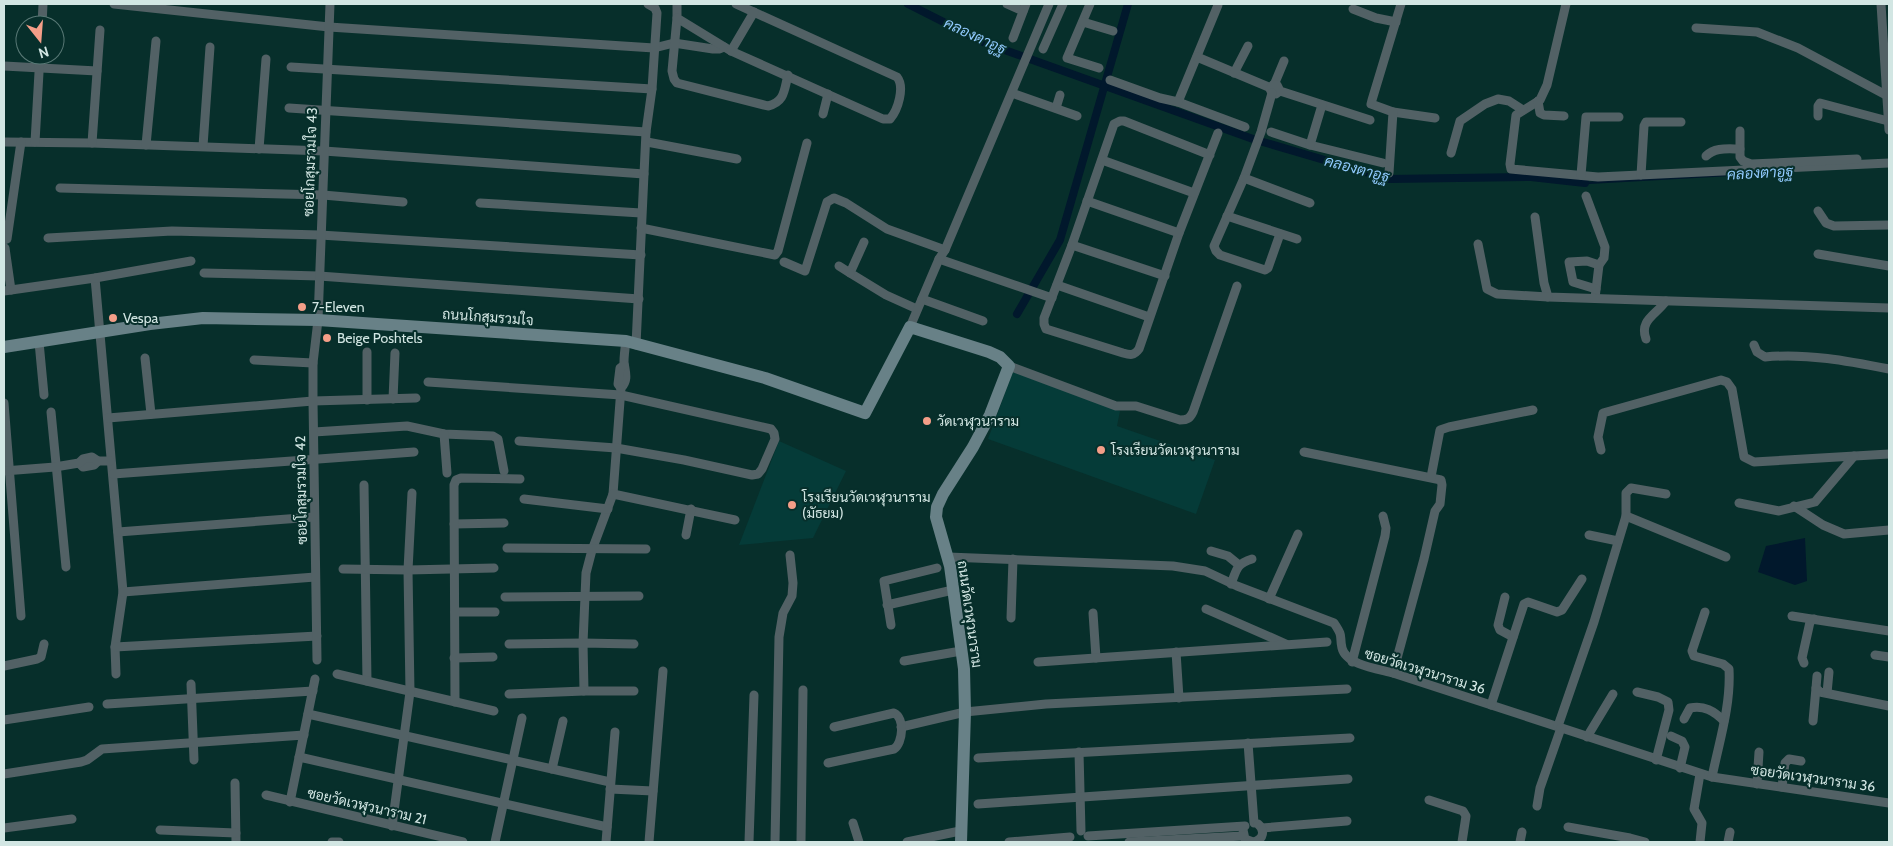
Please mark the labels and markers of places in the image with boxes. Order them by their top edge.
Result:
place label: 7-Eleven [312,298,365,316]
marker: 7-Eleven [296,301,308,313]
place label: Vespa [123,309,158,327]
marker: Vespa [107,312,119,324]
place label: Beige Poshtels [337,329,423,347]
marker: Beige Poshtels [321,332,333,344]
place label: วัดเวฬุวนาราม [937,412,1019,431]
marker: วัดเวฬุวนาราม [921,415,933,427]
place label: โรงเรียนวัดเวฬุวนาราม [1110,441,1240,460]
marker: โรงเรียนวัดเวฬุวนาราม [1095,444,1107,456]
place label: โรงเรียนวัดเวฬุวนาราม (มัธยม) [801,488,931,522]
marker: โรงเรียนวัดเวฬุวนาราม (มัธยม) [786,499,798,511]

